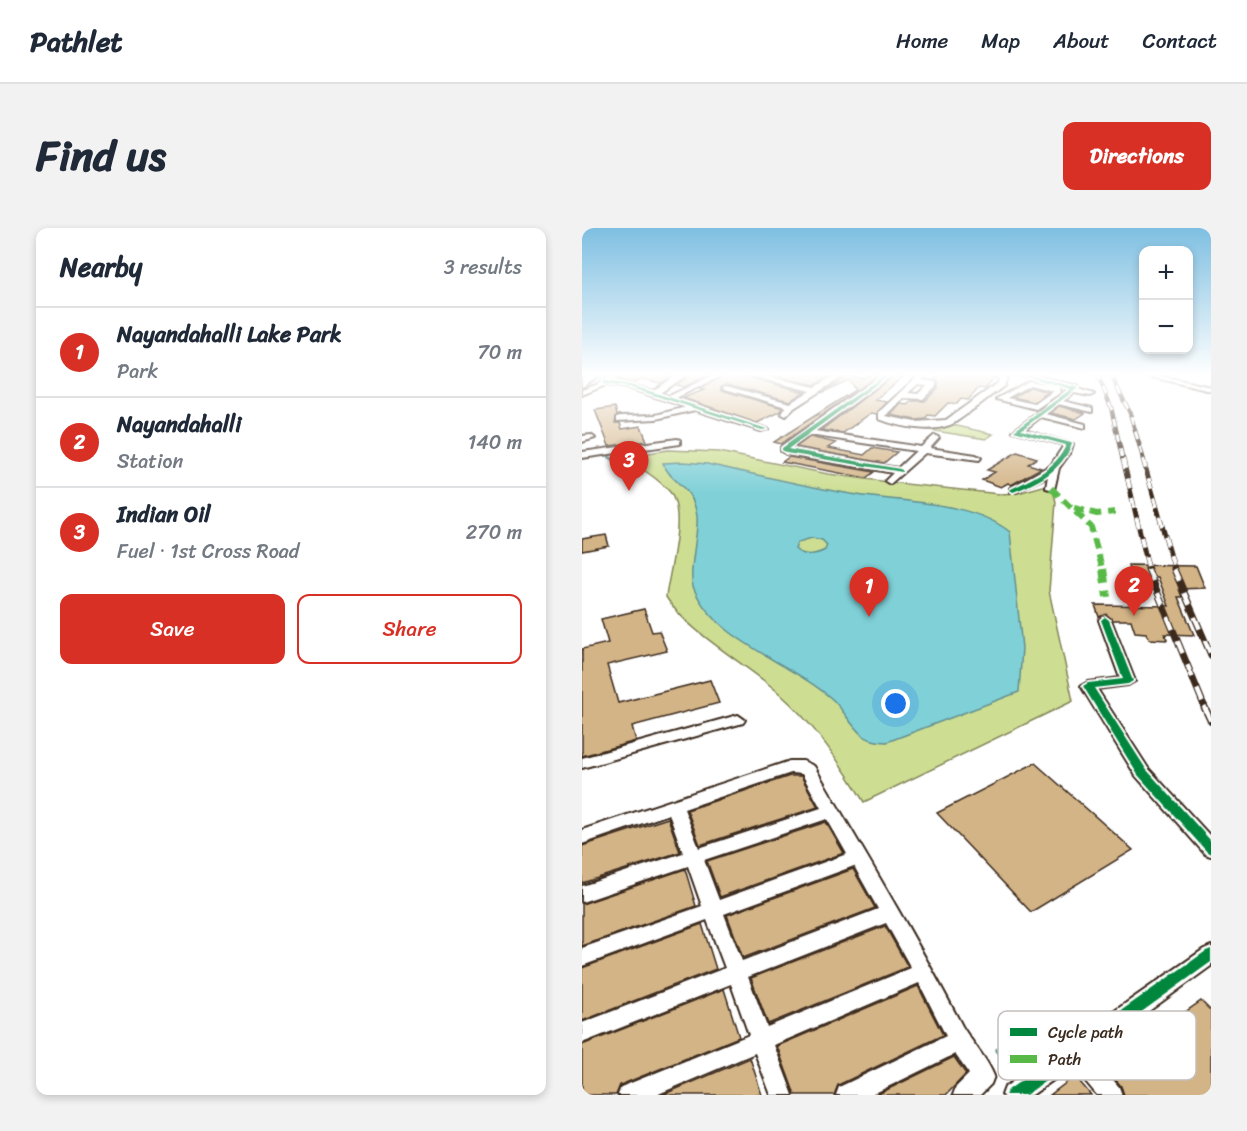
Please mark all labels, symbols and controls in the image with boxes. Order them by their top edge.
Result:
text: Pathlet [30,17,123,66]
text: Home [896,22,948,60]
text: Map [981,22,1020,60]
text: About [1053,22,1110,60]
text: Contact [1143,22,1217,60]
text: Find us [36,119,166,193]
button: Directions [1063,122,1211,190]
text: Nearby [60,244,142,290]
map controls [1139,246,1193,354]
button: + [1139,246,1193,300]
text: 3 results [444,250,522,285]
button: − [1139,300,1193,354]
text: Nayandahalli Lake Park [117,315,342,354]
text: 1 [75,335,84,370]
text: 70 m [477,335,522,370]
text: Park [117,354,158,389]
text: Nayandahalli [117,405,241,444]
text: 2 [74,425,85,460]
text: 140 m [468,425,522,460]
pin: 3 [610,442,648,491]
text: Station [117,444,183,479]
text: Indian Oil [117,495,211,534]
text: 3 [74,515,85,550]
text: 270 m [466,515,522,550]
text: Fuel · 1st Cross Road [117,534,299,569]
pin: 2 [1114,566,1154,616]
pin: 1 [850,568,888,617]
button: Save [60,594,285,664]
button: Share [297,594,522,664]
your location [881,689,910,718]
legend [998,1011,1196,1080]
text: Cycle path [1048,1018,1123,1047]
text: Path [1048,1045,1081,1074]

